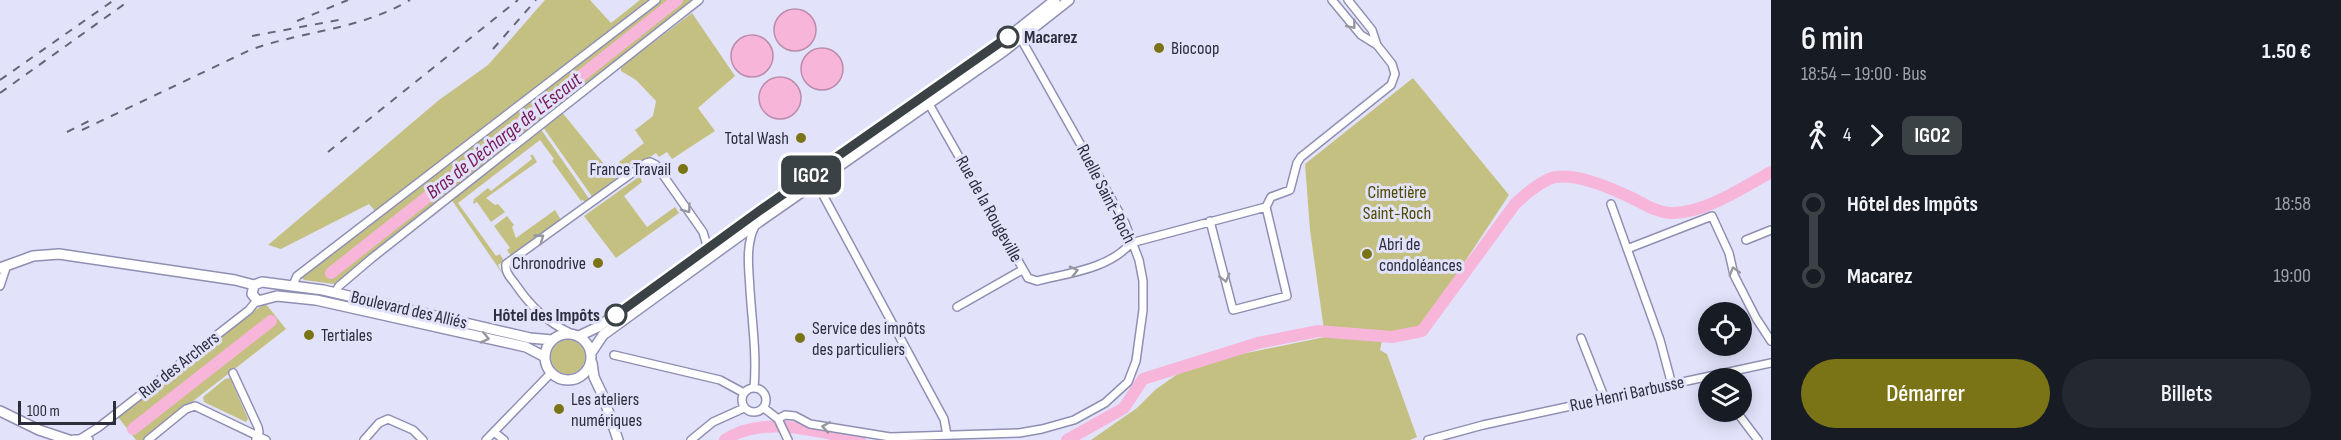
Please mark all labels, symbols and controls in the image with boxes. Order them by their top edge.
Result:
one-way arrow [1345,18,1356,29]
text: 6 min [1801,19,1864,59]
marker: Macarez [997,26,1019,48]
place label: Macarez [1024,27,1078,48]
place label: Biocoop [1171,38,1219,59]
text: 1.50 € [2262,38,2311,65]
marker: Biocoop [1152,41,1166,55]
text: 18:54 – 19:00 · Bus [1801,62,1927,86]
water label: Bras de Décharge de L'Escaut [421,67,587,204]
icon: walk [1801,119,1834,152]
icon: forward [1860,119,1893,152]
text: 4 [1843,123,1851,147]
text: IGO2 [1914,123,1950,148]
place label: Total Wash [725,128,789,149]
marker: Total Wash [794,131,808,145]
street label: Ruelle Saint-Roch [1072,141,1140,247]
street label: Rue de la Rougeville [951,152,1027,266]
line badge: IGO2 [769,156,853,195]
place label: France Travail [589,159,671,180]
marker: France Travail [676,162,690,176]
text: IGO2 [793,163,829,188]
park label: Cimetière Saint-Roch [1363,182,1431,224]
text: Hôtel des Impôts [1847,191,1978,218]
text: 18:58 [2275,192,2311,216]
one-way arrow [680,203,691,214]
one-way arrow [533,234,544,245]
place label: Abri de condoléances [1378,234,1462,276]
marker: Abri de condoléances [1360,247,1374,261]
place label: Chronodrive [512,253,586,274]
marker: Chronodrive [591,256,605,270]
text: Macarez [1847,263,1912,290]
text: 19:00 [2274,264,2311,288]
one-way arrow [1069,266,1079,279]
one-way arrow [1729,266,1741,277]
one-way arrow [1217,273,1230,283]
street label: Boulevard des Alliés [349,286,469,334]
map controls [1698,302,1752,422]
button: locate [1698,302,1752,356]
marker: Hôtel des Impôts [605,304,627,326]
place label: Hôtel des Impôts [493,305,600,326]
place label: Service des impôts des particuliers [812,318,926,360]
place label: Tertiales [321,325,373,346]
street label: Rue des Archers [135,327,223,403]
marker: Tertiales [302,328,316,342]
one-way arrow [480,331,490,344]
marker: Service des impôts des particuliers [793,331,807,345]
button: Démarrer [1801,359,2050,428]
button: Billets [2062,359,2311,428]
button: layers [1698,368,1752,422]
street label: Rue Henri Barbusse [1568,372,1686,416]
place label: Les ateliers numériques [571,389,642,431]
scale bar [18,398,116,426]
text: 100 m [27,402,60,421]
marker: Les ateliers numériques [552,402,566,416]
one-way arrow [821,421,831,433]

